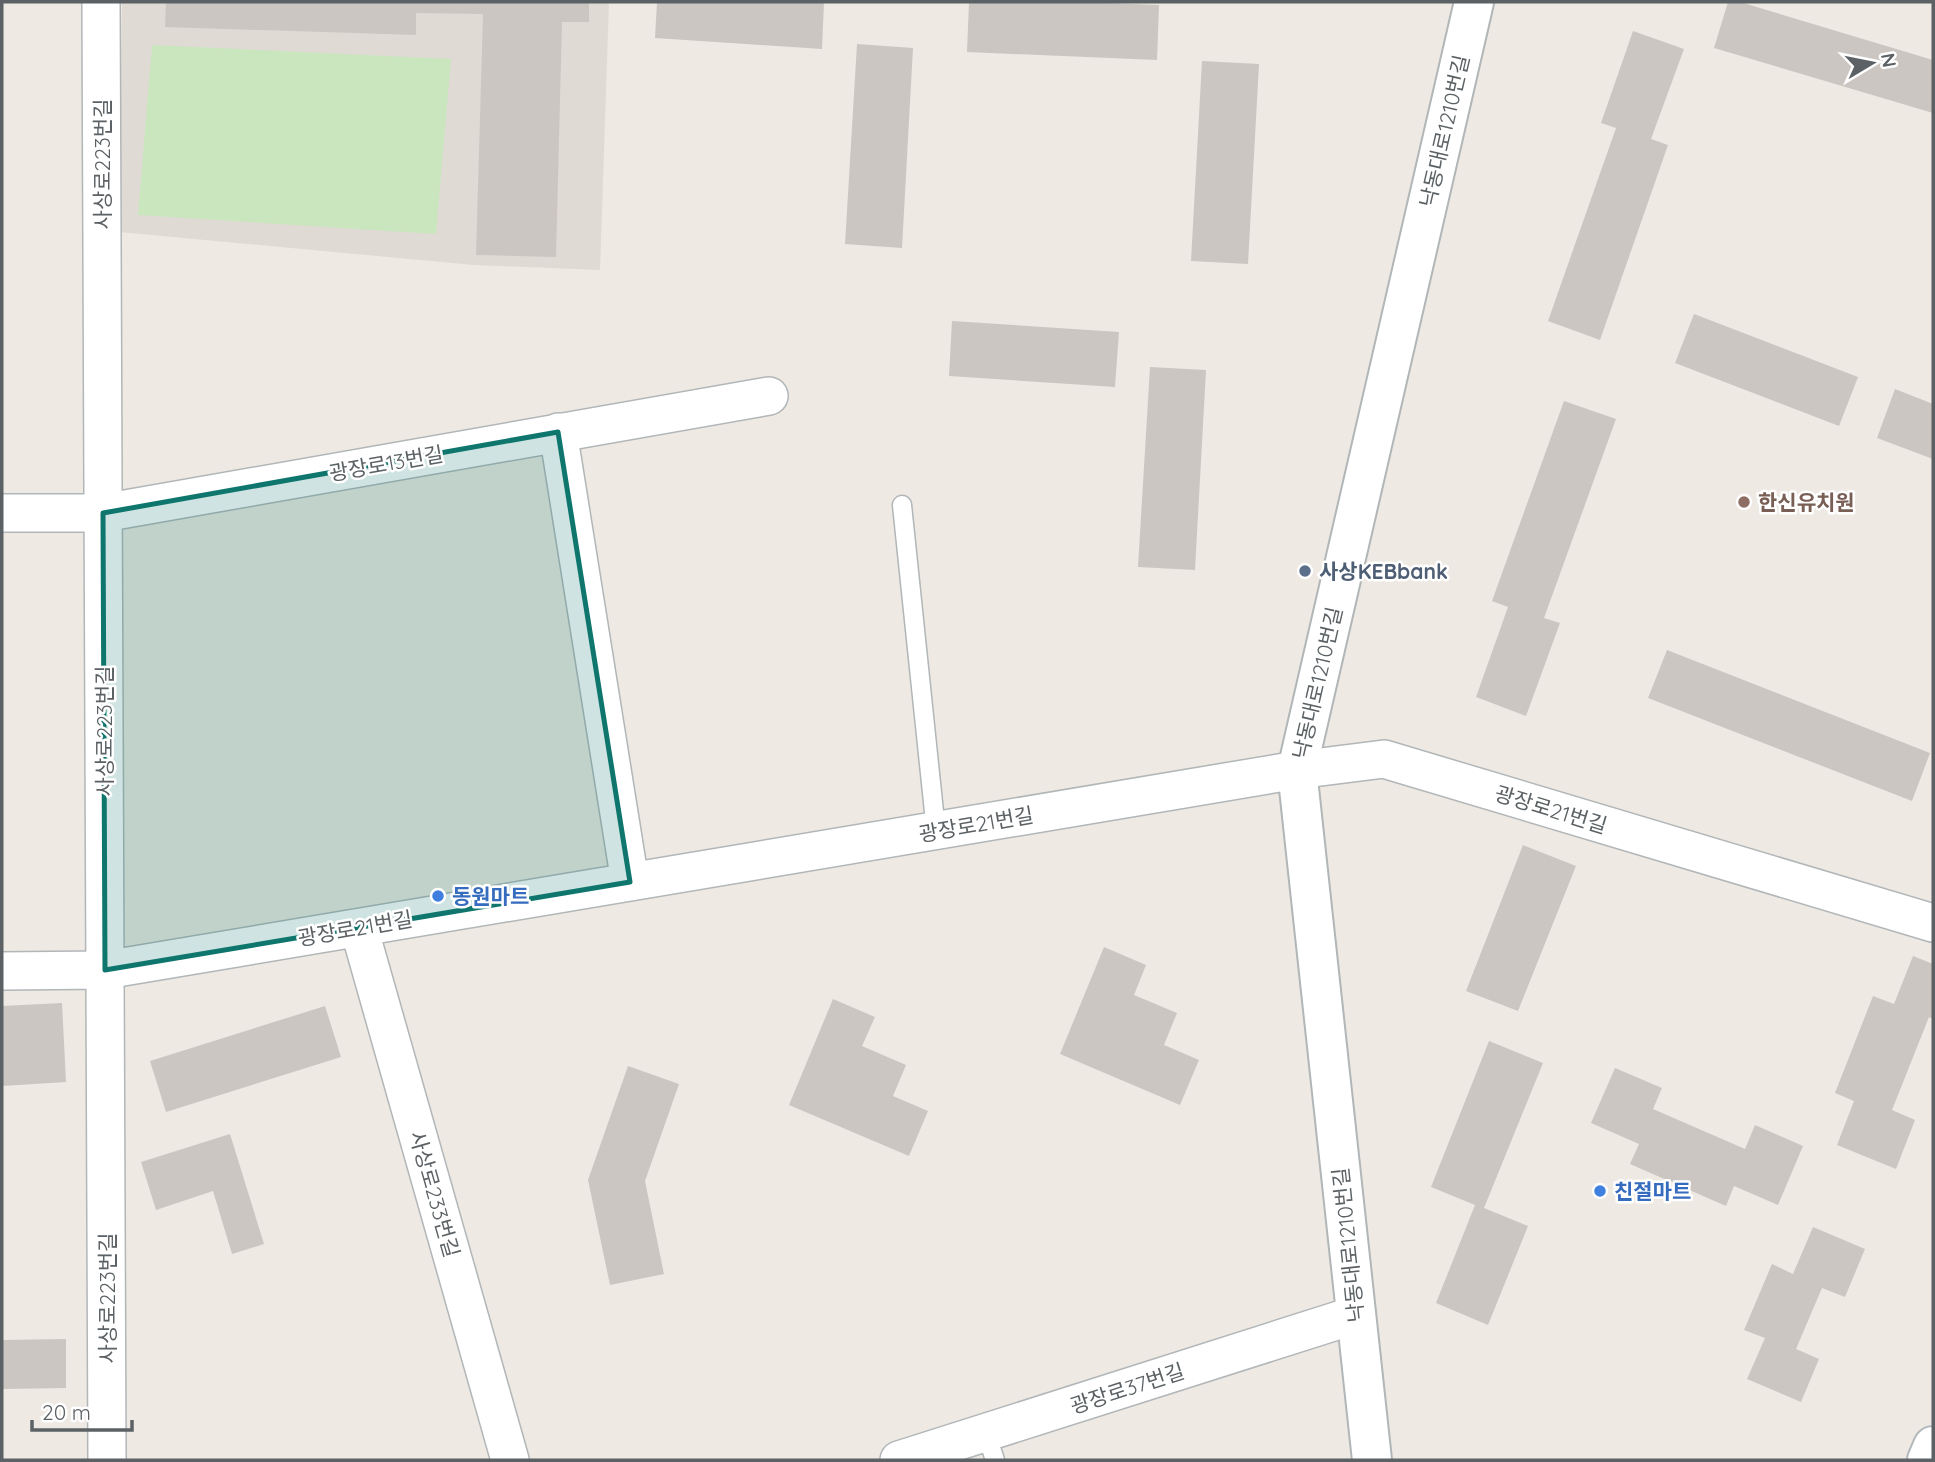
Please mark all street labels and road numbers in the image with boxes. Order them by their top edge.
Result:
street label: 낙동대로1210번길 [1414,52,1474,210]
street label: 사상로223번길 [89,99,115,229]
street label: 광장로13번길 [327,440,445,486]
street label: 낙동대로1210번길 [1287,604,1347,762]
street label: 사상로223번길 [91,666,117,796]
street label: 광장로21번길 [1492,780,1610,838]
street label: 광장로21번길 [917,801,1035,847]
street label: 광장로21번길 [296,905,414,951]
street label: 사상로233번길 [405,1128,465,1260]
street label: 낙동대로1210번길 [1327,1166,1369,1324]
street label: 사상로223번길 [94,1233,120,1363]
street label: 광장로37번길 [1067,1357,1187,1419]

